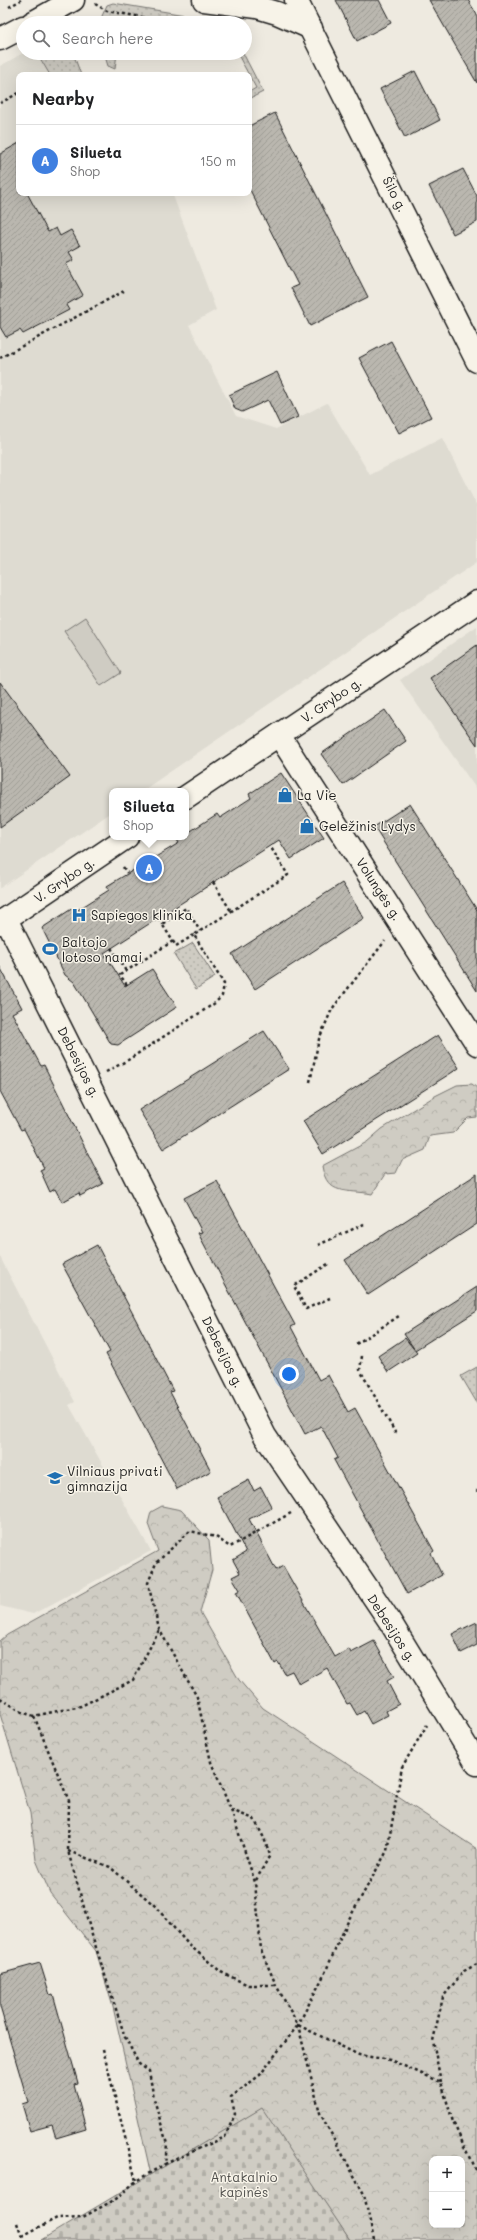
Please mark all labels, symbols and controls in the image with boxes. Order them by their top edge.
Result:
search box [16,16,252,60]
icon: search [30,27,52,49]
text: Search here [62,28,153,48]
text: Nearby [32,87,94,109]
text: Silueta [70,142,122,162]
text: A [40,152,50,169]
text: 150 m [200,152,236,169]
text: Shop [70,162,100,179]
street label: Šilo g. [379,173,412,214]
street label: V. Grybo g. [297,673,364,726]
shop icon: La Vie [276,786,294,804]
place label: La Vie [297,786,336,803]
popup [109,788,189,840]
text: Silueta [123,796,175,816]
text: Shop [123,816,153,833]
shop icon: Geležinis Lydys [298,817,316,835]
place label: Geležinis Lydys [319,817,416,834]
street label: V. Grybo g. [30,853,97,906]
pin: A [136,853,162,883]
street label: Volungės g. [353,854,406,923]
hospital icon: Sapiegos klinika [70,906,88,924]
place label: Sapiegos klinika [91,906,193,923]
place label: Baltojo lotoso namai [62,933,142,965]
sports icon: Baltojo lotoso namai [41,940,59,958]
street label: Debesijos g. [54,1023,105,1100]
street label: Debesijos g. [199,1313,248,1390]
your location [279,1364,299,1384]
place label: Vilniaus privati gimnazija [67,1462,163,1494]
school or university icon: Vilniaus privati gimnazija [46,1469,64,1487]
street label: Debesijos g. [364,1591,421,1665]
map controls [429,2156,465,2228]
button: + [429,2156,465,2192]
park label: Antakalnio kapinės [210,2168,278,2200]
button: − [429,2192,465,2228]

